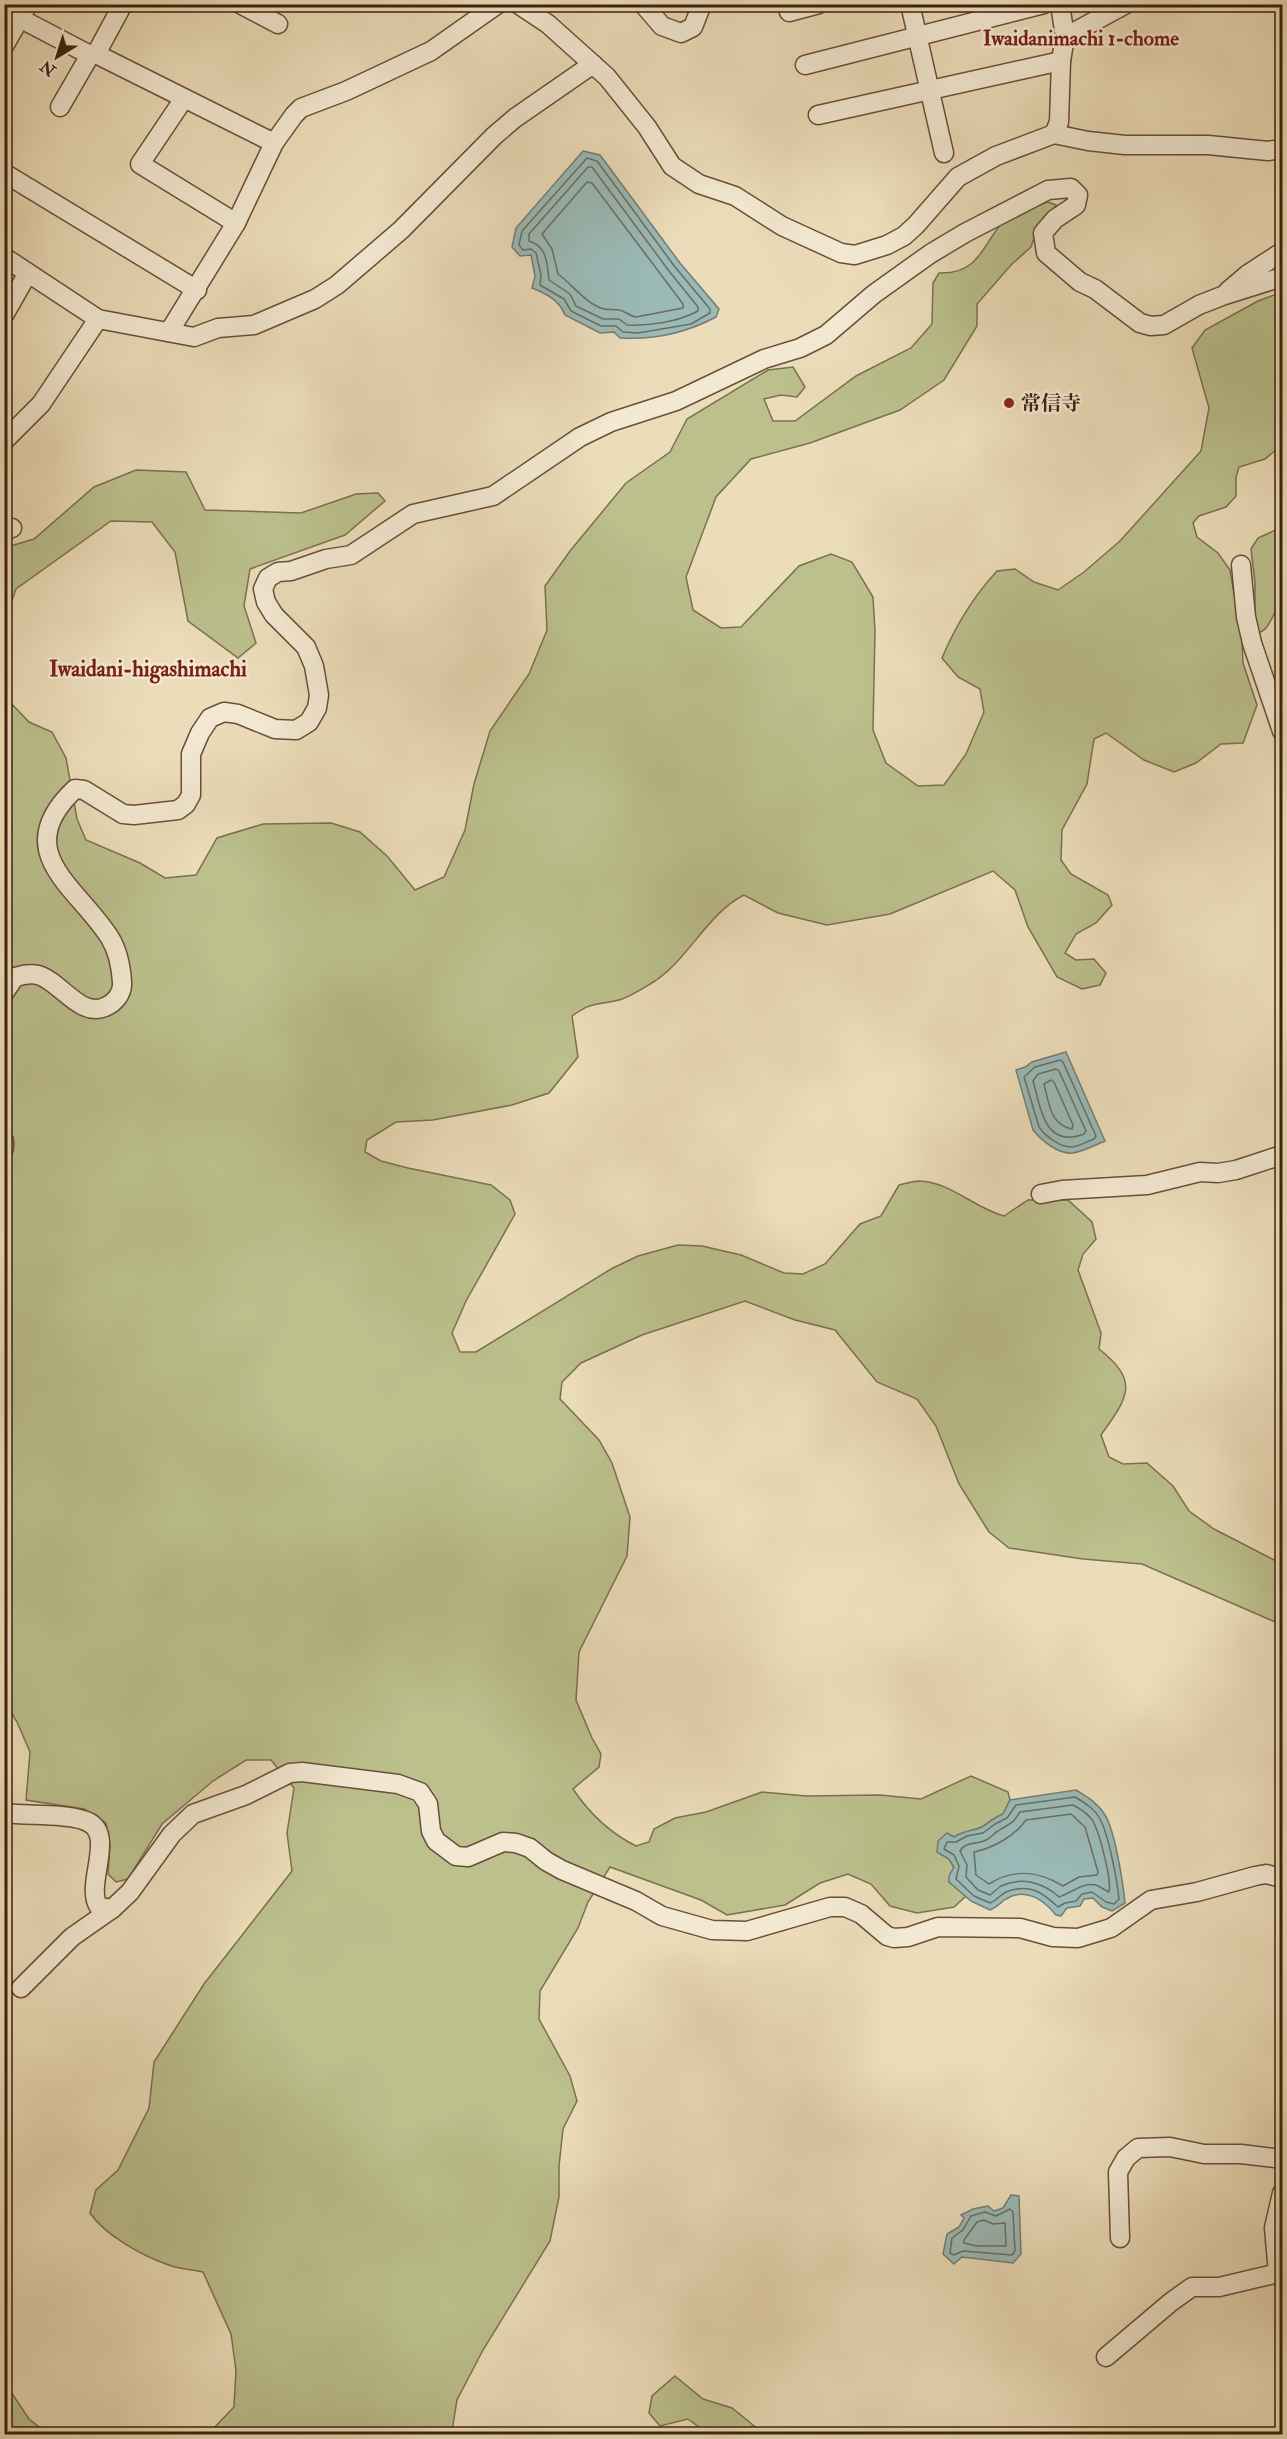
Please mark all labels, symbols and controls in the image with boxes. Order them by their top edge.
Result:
district label: Iwaidanimachi 1-chome [983,25,1179,52]
north arrow [27,27,87,87]
text: N [36,55,61,81]
place label: 常信寺 [1021,391,1081,416]
marker: 常信寺 [1002,396,1016,410]
district label: Iwaidani-higashimachi [49,655,247,684]

